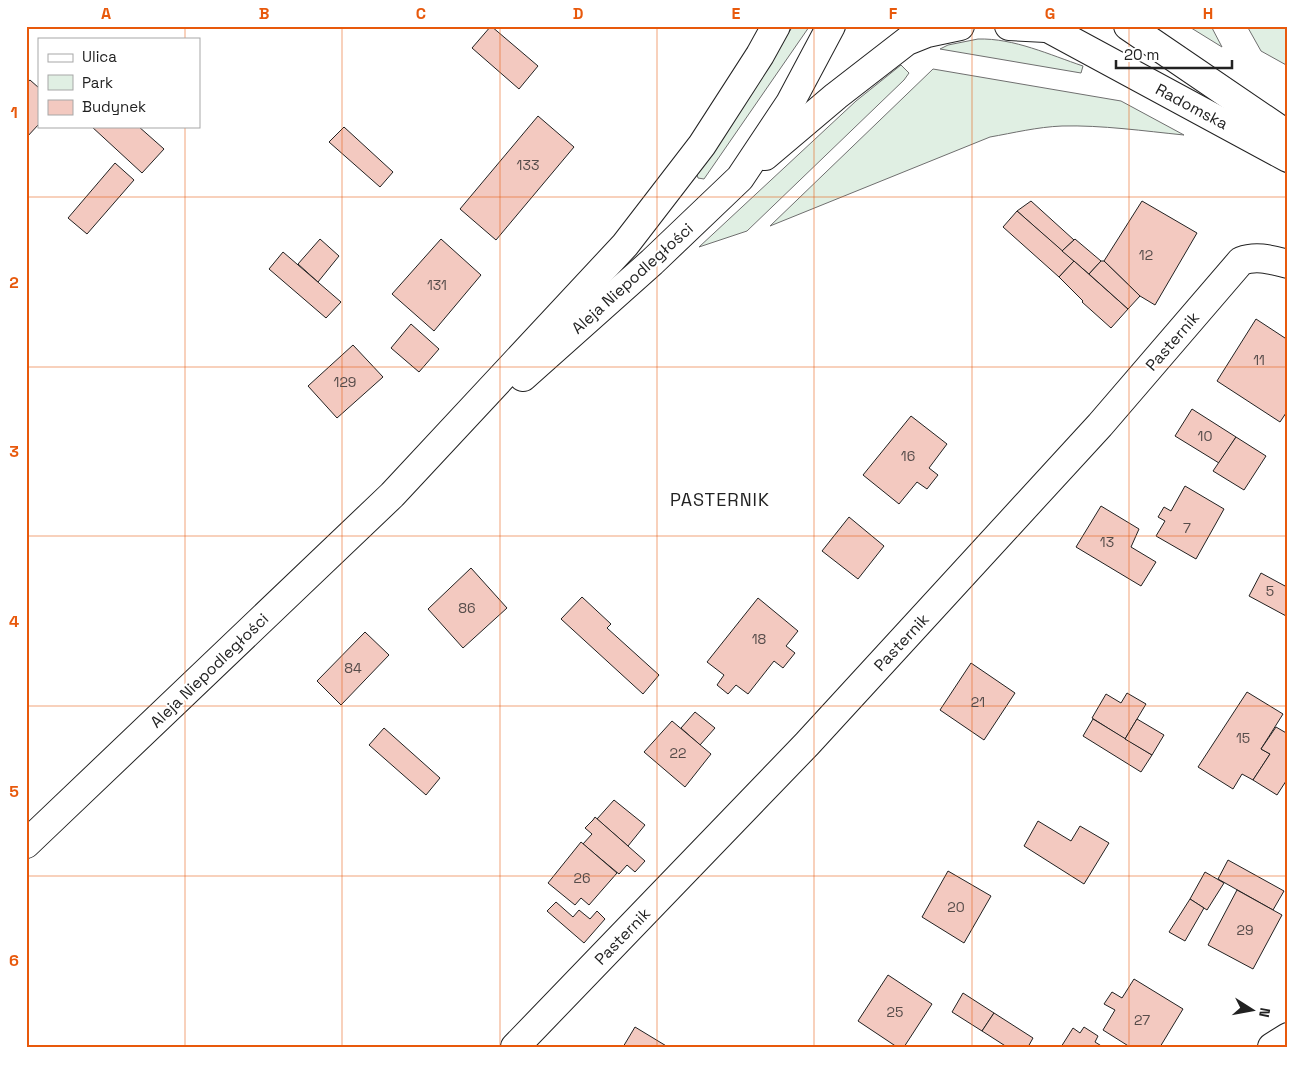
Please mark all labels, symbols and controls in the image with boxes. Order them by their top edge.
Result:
text: A [101,3,111,24]
text: B [259,3,269,24]
text: C [416,3,426,24]
text: D [573,3,583,24]
text: E [732,3,741,24]
text: F [889,3,898,24]
text: G [1045,3,1055,24]
text: H [1203,3,1213,24]
legend [38,38,200,128]
scale bar [1116,38,1233,70]
text: 20 m [1124,45,1159,64]
text: Ulica [82,47,117,66]
text: Park [82,73,113,92]
street label: Radomska [1152,79,1232,134]
text: Budynek [82,97,146,116]
text: 1 [10,102,18,123]
house number: 133 [517,156,539,174]
street label: Aleja Niepodległości [567,218,698,339]
house number: 12 [1139,246,1153,264]
text: 2 [9,272,19,293]
house number: 131 [427,276,447,294]
street label: Pasternik [1141,307,1204,375]
house number: 11 [1253,351,1265,369]
house number: 129 [334,373,356,391]
house number: 10 [1198,427,1212,445]
text: 3 [9,441,19,462]
house number: 16 [901,447,915,465]
district label: PASTERNIK [670,488,770,511]
house number: 7 [1183,519,1191,537]
house number: 13 [1100,533,1114,551]
house number: 5 [1266,582,1274,600]
house number: 86 [458,599,476,617]
street label: Aleja Niepodległości [146,608,273,732]
street label: Pasternik [869,609,934,676]
text: 4 [9,611,19,632]
house number: 18 [752,630,767,648]
house number: 84 [344,659,362,677]
house number: 21 [971,693,985,711]
house number: 15 [1236,729,1250,747]
house number: 22 [670,744,686,762]
text: 5 [9,781,19,802]
house number: 26 [573,869,591,887]
house number: 20 [947,898,965,916]
street label: Pasternik [590,903,655,969]
house number: 29 [1237,921,1253,939]
text: 6 [9,950,19,971]
north arrow [1226,986,1276,1036]
house number: 25 [887,1003,903,1021]
text: N [1255,1006,1274,1019]
house number: 27 [1134,1011,1150,1029]

